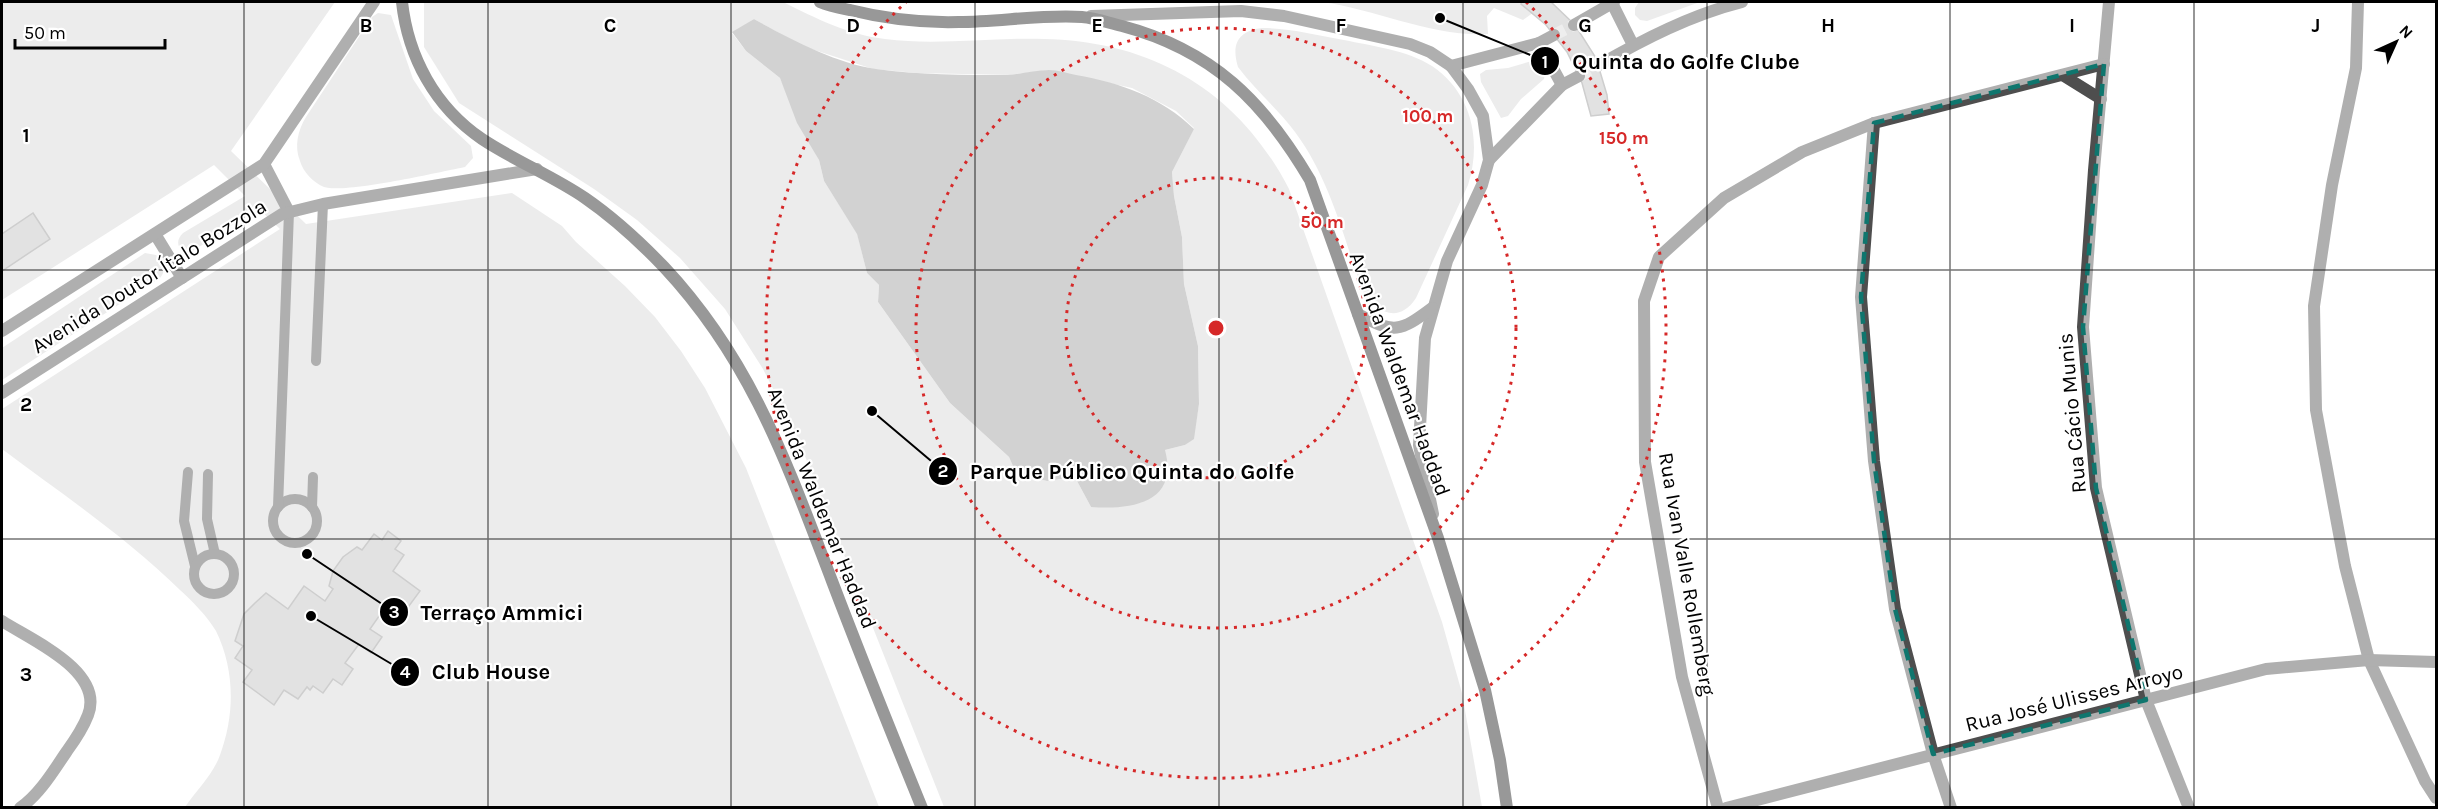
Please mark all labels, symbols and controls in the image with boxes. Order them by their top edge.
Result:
scale bar [15,12,165,50]
north arrow [2366,12,2426,72]
text: B [360,14,372,37]
text: C [604,14,616,37]
text: D [846,14,860,37]
text: E [1091,14,1103,37]
text: F [1336,14,1347,37]
text: G [1578,14,1592,37]
text: H [1821,14,1835,37]
text: I [2069,14,2075,37]
text: J [2312,14,2320,37]
text: N [2395,21,2417,43]
text: 50 m [24,22,66,44]
callout: Quinta do Golfe Clube [1530,41,1811,81]
text: Quinta do Golfe Clube [1572,49,1800,75]
text: 1 [1542,51,1548,73]
text: 100 m [1403,105,1453,127]
text: 1 [22,124,30,147]
text: 150 m [1599,127,1649,149]
street label: Avenida Doutor Ítalo Bozzola [27,194,271,358]
text: 50 m [1300,211,1344,233]
street label: Avenida Waldemar Haddad [1345,249,1455,499]
centre of rings [1206,318,1226,338]
street label: Rua Cácio Munis [2053,332,2091,494]
street label: Avenida Waldemar Haddad [763,384,881,632]
text: 2 [20,393,32,416]
street label: Rua Ivan Valle Rollemberg [1654,450,1720,698]
callout: Parque Público Quinta do Golfe [928,451,1306,491]
text: Parque Público Quinta do Golfe [970,459,1294,485]
text: 2 [938,460,948,482]
callout: Terraço Ammici [379,592,596,632]
text: Terraço Ammici [421,600,583,626]
text: 3 [388,601,400,623]
callout: Club House [390,652,563,692]
text: Club House [432,659,550,685]
street label: Rua José Ulisses Arroyo [1963,659,2185,737]
text: 4 [400,661,411,683]
text: 3 [20,663,32,686]

